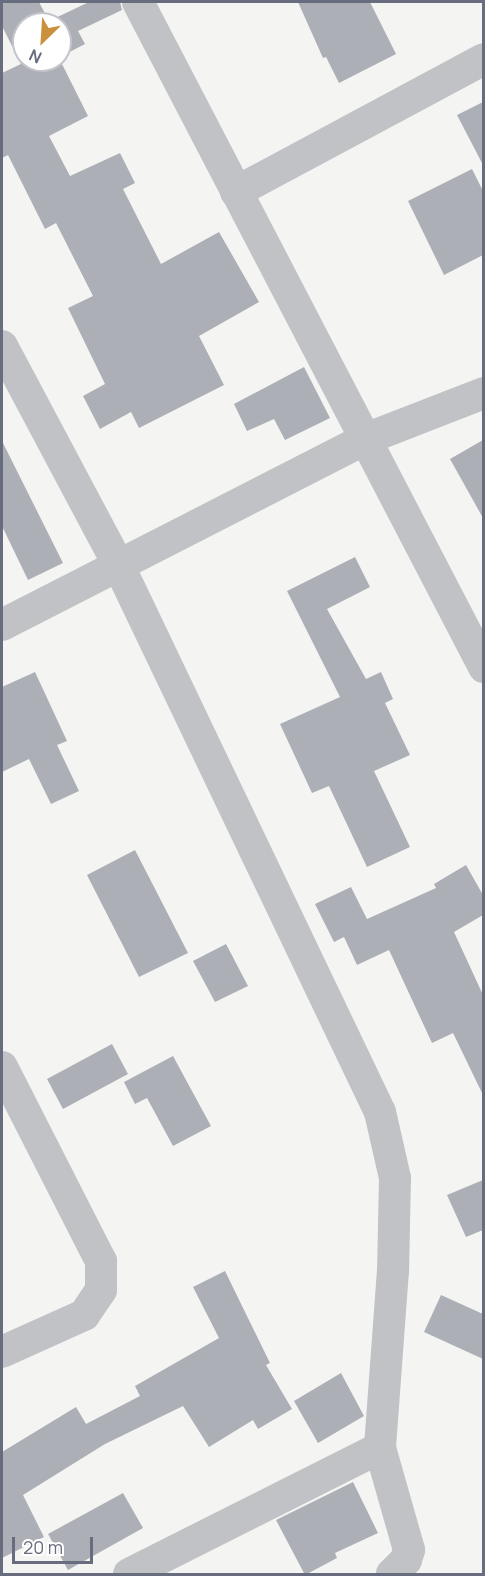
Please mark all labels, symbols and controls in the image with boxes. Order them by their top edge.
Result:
north arrow [12,12,72,72]
text: N [25,44,45,69]
scale bar [15,1525,96,1563]
text: 20 m [23,1535,63,1559]

